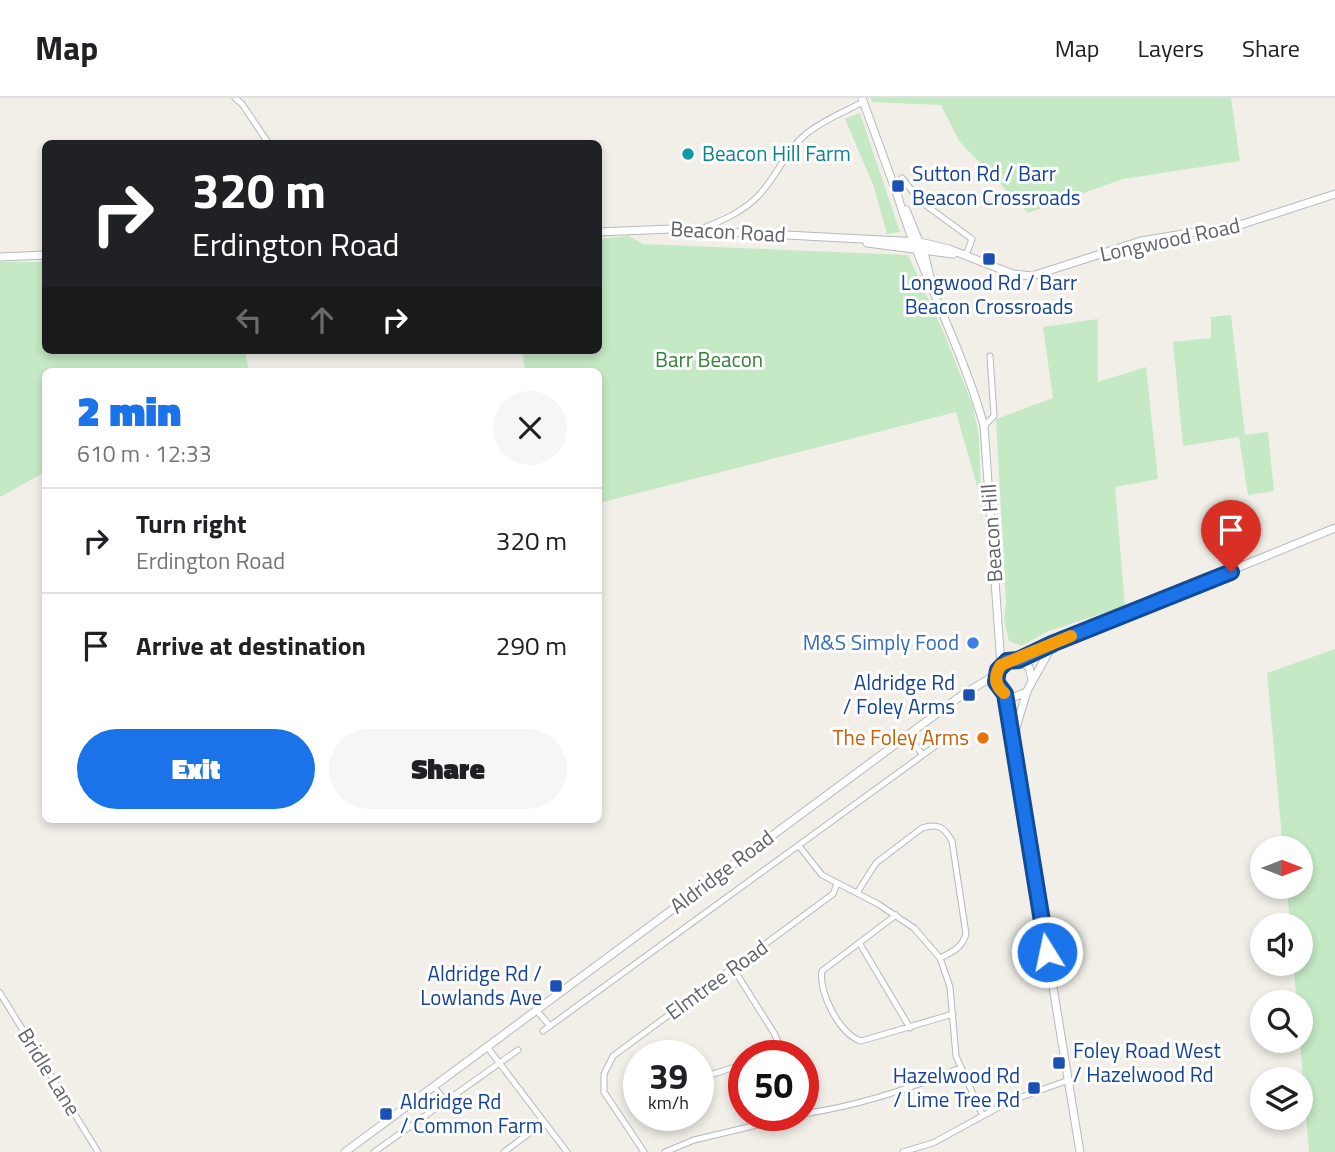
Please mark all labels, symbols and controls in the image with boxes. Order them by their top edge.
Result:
text: Map [35,23,98,73]
text: Map [1055,30,1100,66]
text: Layers [1138,30,1204,66]
text: Share [1242,30,1300,66]
place label: Beacon Hill Farm [702,137,851,169]
marker: Beacon Hill Farm [680,146,696,162]
text: 320 m [192,152,326,227]
place label: Sutton Rd / Barr Beacon Crossroads [912,157,1081,213]
icon: right [77,168,168,259]
marker: Sutton Rd / Barr Beacon Crossroads [890,178,906,194]
street label: Longwood Road [1097,209,1243,269]
street label: Beacon Road [670,212,787,250]
text: Erdington Road [192,220,400,268]
marker: Longwood Rd / Barr Beacon Crossroads [981,251,997,267]
place label: Longwood Rd / Barr Beacon Crossroads [901,266,1077,322]
icon: left [230,301,268,339]
icon: ahead [303,301,341,339]
icon: right [376,301,414,339]
park label: Barr Beacon [655,343,763,375]
text: 2 min [77,378,181,442]
button: close [493,391,567,465]
text: 610 m · 12:33 [77,436,212,471]
street label: Beacon Hill [972,483,1010,583]
pin [1201,500,1261,572]
text: Turn right [136,504,247,543]
icon: arrive [1212,511,1250,549]
text: 320 m [496,521,567,560]
icon: right [77,522,115,560]
text: Erdington Road [136,543,285,578]
text: Arrive at destination [136,626,366,665]
text: 290 m [496,626,567,665]
place label: M&S Simply Food [803,626,959,658]
icon: arrive [77,627,115,665]
marker: M&S Simply Food [965,635,981,651]
place label: Aldridge Rd / Foley Arms [843,666,955,722]
marker: Aldridge Rd / Foley Arms [961,687,977,703]
place label: The Foley Arms [833,721,969,753]
button: Exit [77,729,315,809]
button: Share [329,729,567,809]
marker: The Foley Arms [975,730,991,746]
street label: Aldridge Road [663,821,780,921]
north arrow [1250,836,1312,900]
map controls [1250,836,1313,1130]
button: sound [1250,913,1313,976]
position arrow [1010,915,1084,989]
street label: Elmtree Road [659,931,774,1027]
place label: Aldridge Rd / Lowlands Ave [420,957,542,1013]
marker: Aldridge Rd / Lowlands Ave [548,978,564,994]
button: search [1250,990,1313,1053]
street label: Bridle Lane [10,1021,90,1122]
place label: Foley Road West / Hazelwood Rd [1073,1034,1221,1090]
speed limit sign: 50 [728,1040,819,1131]
text: 39 [649,1049,688,1103]
marker: Foley Road West / Hazelwood Rd [1051,1055,1067,1071]
place label: Hazelwood Rd / Lime Tree Rd [893,1059,1020,1115]
button: layers [1250,1067,1313,1130]
marker: Hazelwood Rd / Lime Tree Rd [1026,1080,1042,1096]
place label: Aldridge Rd / Common Farm [400,1085,543,1141]
text: km/h [648,1089,689,1116]
marker: Aldridge Rd / Common Farm [378,1106,394,1122]

